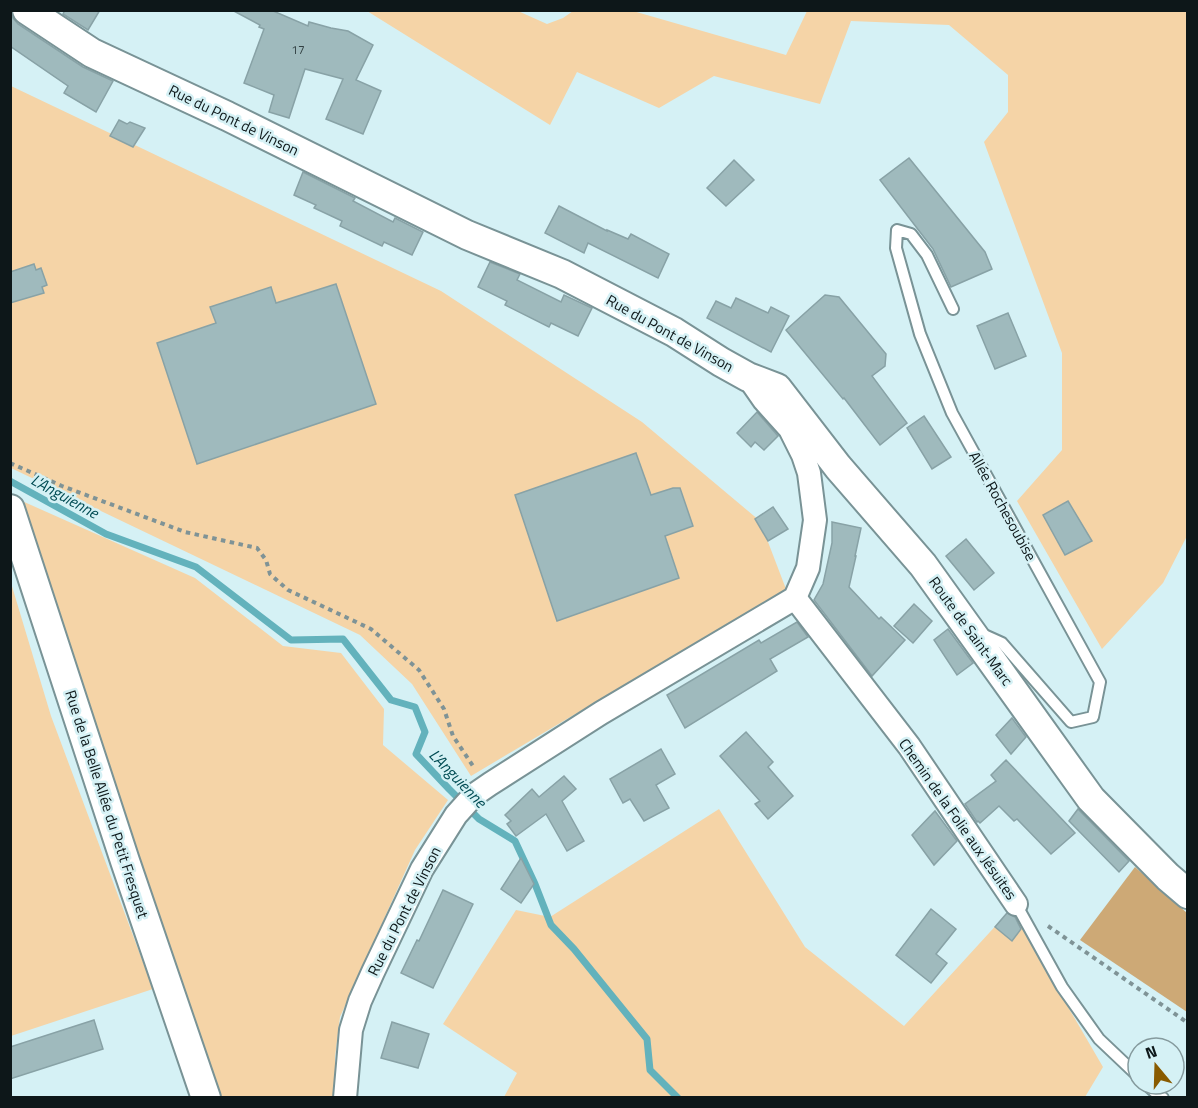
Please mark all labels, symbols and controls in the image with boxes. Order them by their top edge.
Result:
house number: 17 [291,40,305,59]
street label: Rue du Pont de Vinson [165,78,303,162]
street label: Rue du Pont de Vinson [602,288,738,378]
street label: Allée Rochesoubise [963,447,1043,565]
water label: L'Anguienne [27,468,104,525]
street label: Route de Saint-Marc [923,572,1019,690]
street label: Rue de la Belle Allée du Petit Fresquet [59,687,155,922]
street label: Chemin de la Folie aux Jésuites [893,733,1023,905]
water label: L'Anguienne [424,743,493,814]
street label: Rue du Pont de Vinson [361,842,447,980]
north arrow [1126,1036,1186,1096]
text: N [1142,1039,1160,1065]

